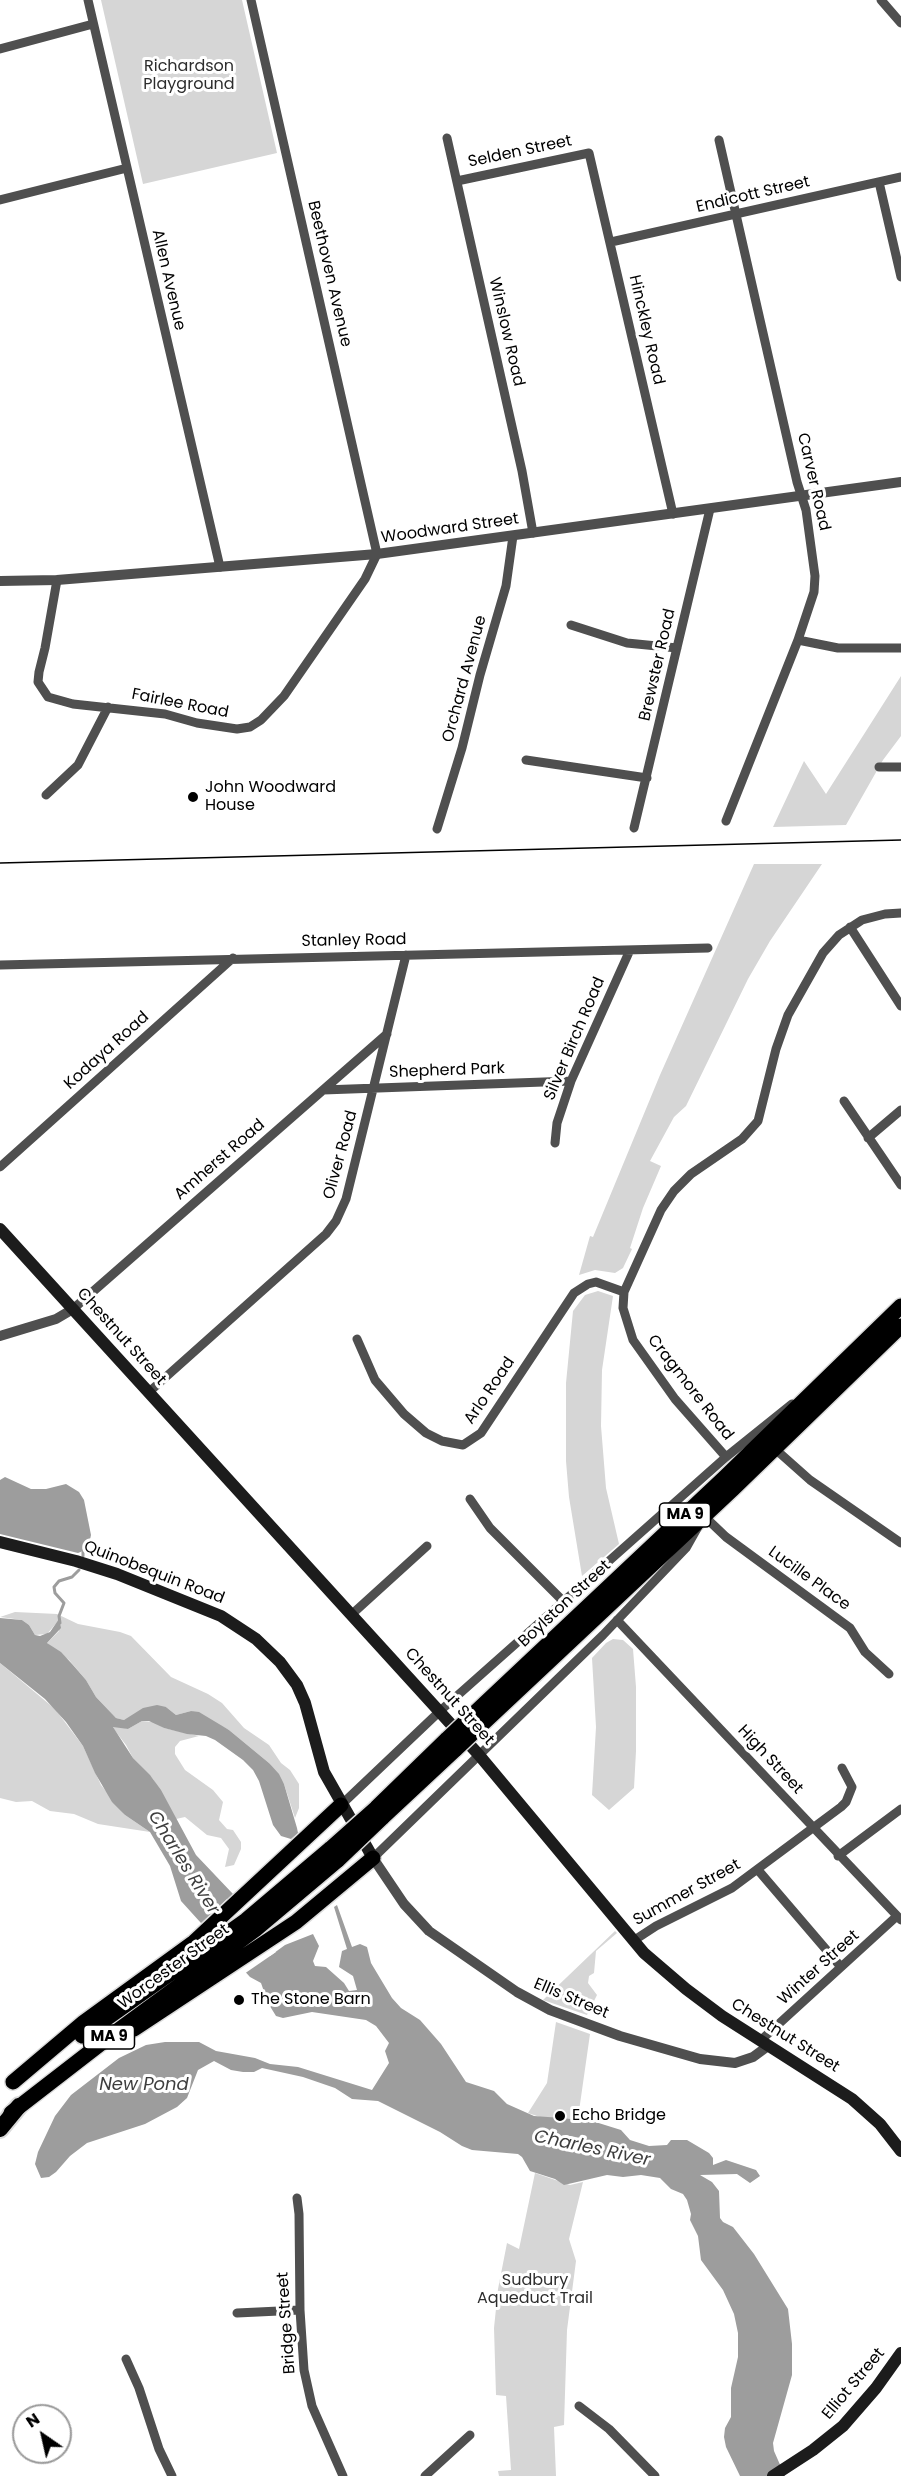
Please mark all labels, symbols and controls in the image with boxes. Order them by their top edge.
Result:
park label: Richardson Playground [143,57,235,95]
street label: Selden Street [466,132,574,172]
street label: Endicott Street [694,173,812,217]
street label: Beethoven Avenue [303,199,355,349]
street label: Allen Avenue [147,228,189,332]
street label: Hinckley Road [624,273,668,387]
street label: Winslow Road [484,276,528,388]
street label: Carver Road [792,431,834,533]
street label: Woodward Street [380,510,520,548]
street label: Brewster Road [636,607,680,723]
street label: Orchard Avenue [439,614,491,744]
street label: Fairlee Road [130,685,230,723]
place label: John Woodward House [205,778,336,816]
marker: John Woodward House [186,790,200,804]
street label: Stanley Road [301,930,407,952]
street label: Silver Birch Road [540,975,610,1103]
street label: Kodaya Road [61,1008,153,1094]
street label: Shepherd Park [389,1059,505,1083]
street label: Oliver Road [320,1108,362,1202]
street label: Amherst Road [171,1116,269,1204]
street label: Chestnut Street [72,1284,170,1390]
street label: Cragmore Road [643,1331,737,1445]
street label: Arlo Road [461,1354,519,1428]
road number: MA 9 [660,1503,710,1527]
street label: Quinobequin Road [81,1537,227,1609]
street label: Lucille Place [764,1543,854,1615]
street label: Boylston Street [515,1556,615,1652]
street label: Chestnut Street [400,1644,498,1750]
street label: High Street [733,1722,807,1798]
water label: Charles River [143,1807,223,1919]
street label: Summer Street [630,1856,744,1930]
street label: Worcester Street [115,1920,233,2014]
street label: Winter Street [774,1927,864,2009]
street label: Ellis Street [531,1975,611,2023]
place label: The Stone Barn [251,1990,371,2010]
marker: The Stone Barn [232,1993,246,2007]
street label: Chestnut Street [727,1995,843,2077]
road number: MA 9 [84,2025,134,2049]
water label: New Pond [99,2074,189,2096]
place label: Echo Bridge [572,2106,666,2126]
marker: Echo Bridge [553,2109,567,2123]
water label: Charles River [532,2126,652,2172]
street label: Bridge Street [274,2271,300,2375]
park label: Sudbury Aqueduct Trail [477,2271,593,2309]
street label: Elliot Street [819,2344,889,2424]
north arrow [12,2404,72,2464]
text: N [21,2407,44,2433]

